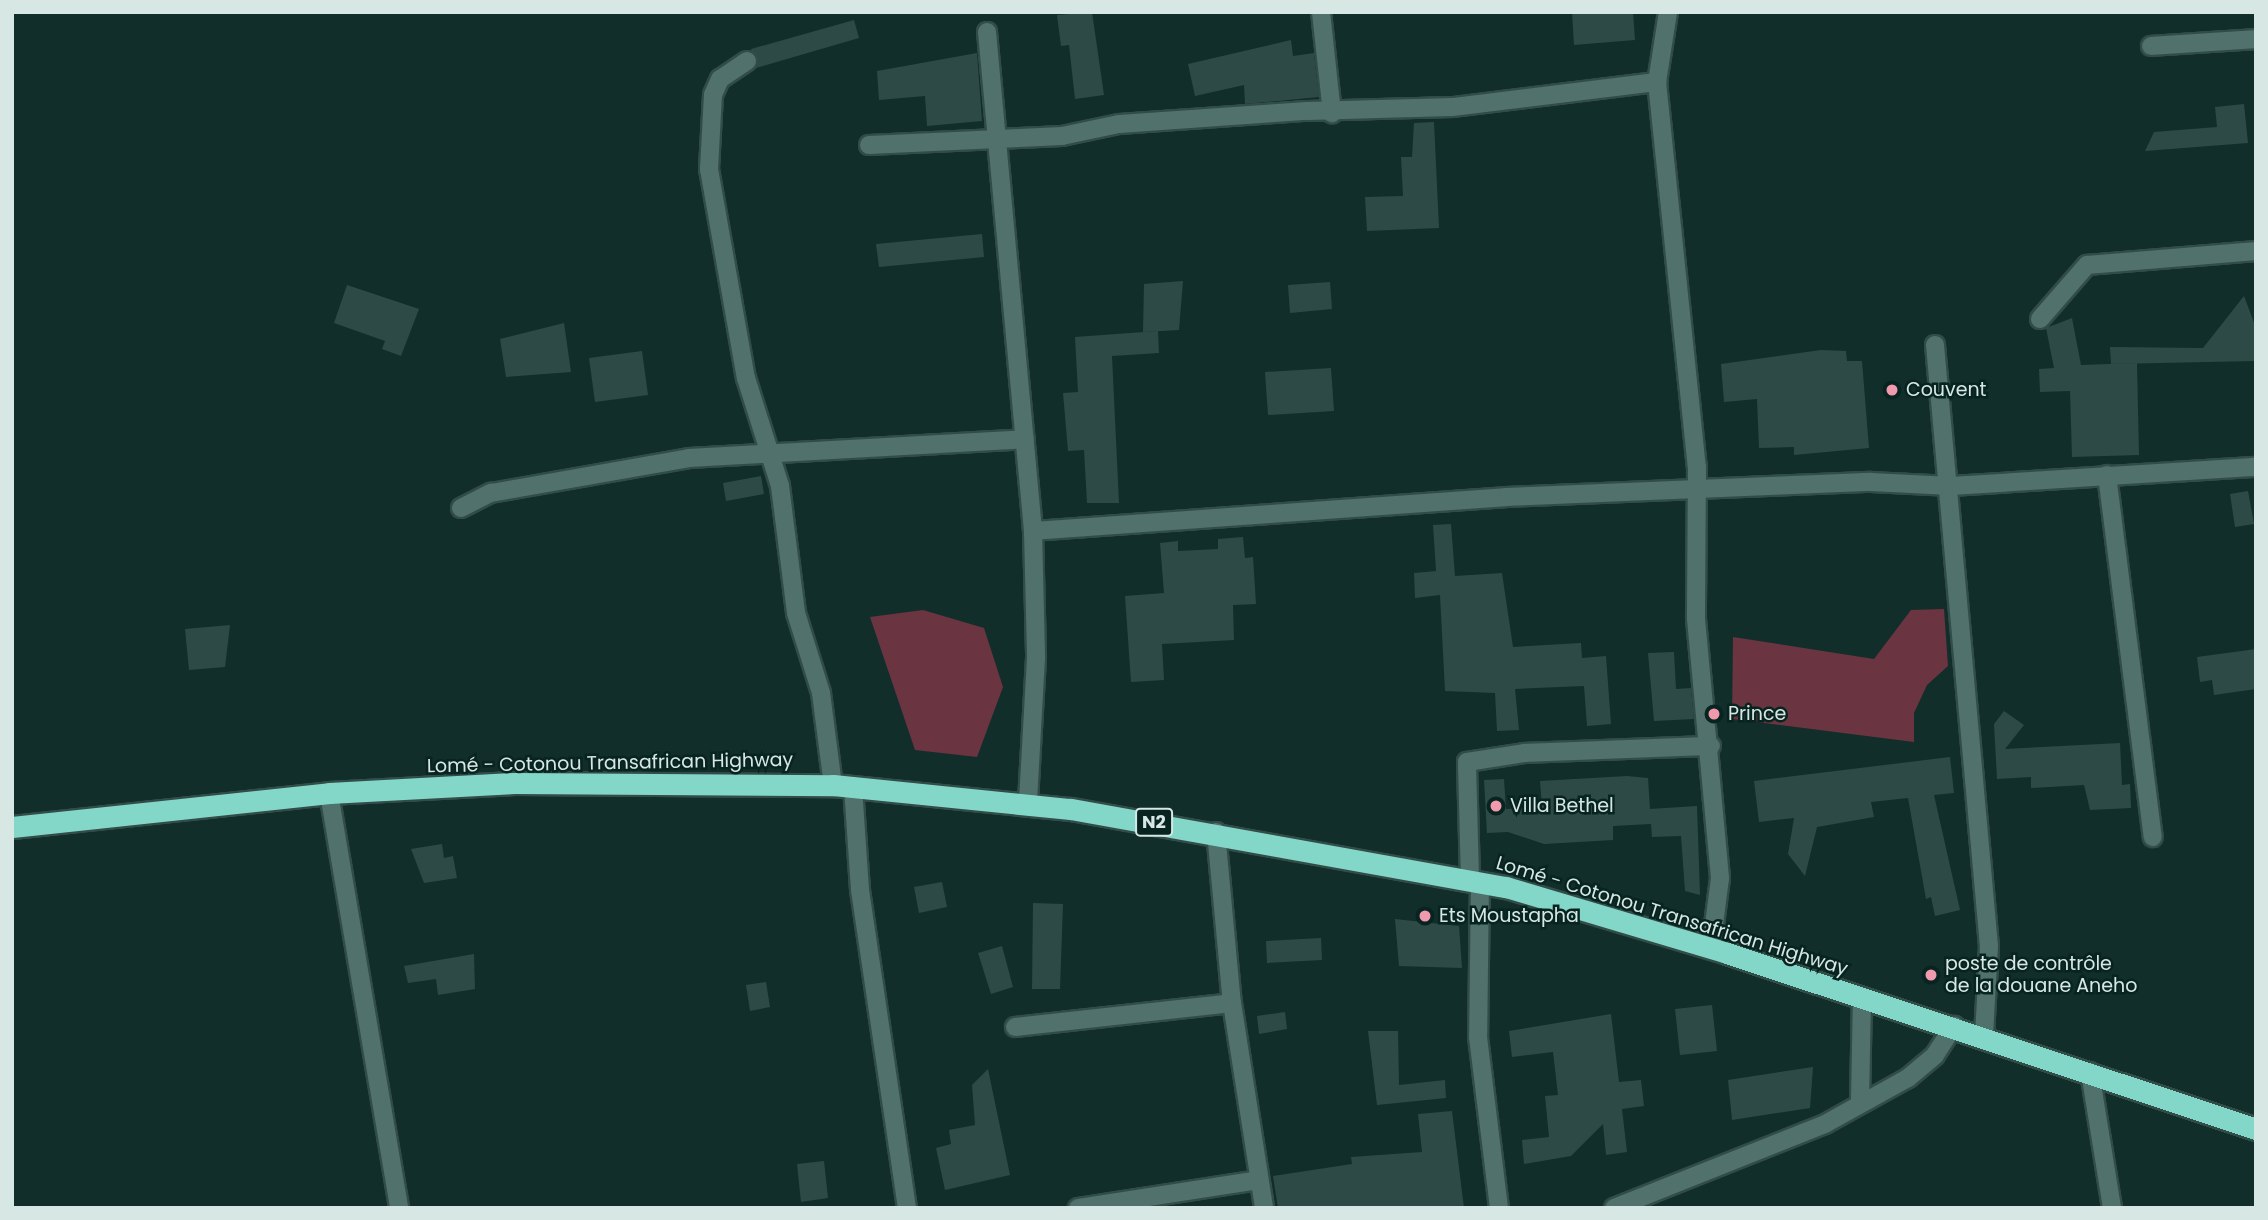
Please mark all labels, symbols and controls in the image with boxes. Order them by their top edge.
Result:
place label: Couvent [1906,379,1987,401]
marker: Couvent [1884,382,1900,398]
place label: Prince [1728,703,1786,725]
marker: Prince [1706,706,1722,722]
street label: Lomé - Cotonou Transafrican Highway [427,748,793,778]
place label: Villa Bethel [1510,795,1614,817]
marker: Villa Bethel [1488,798,1504,814]
road number: N2 [1135,808,1173,836]
street label: Lomé - Cotonou Transafrican Highway [1493,852,1851,980]
place label: Ets Moustapha [1439,905,1579,927]
marker: Ets Moustapha [1417,908,1433,924]
place label: poste de contrôle de la douane Aneho [1945,953,2137,997]
marker: poste de contrôle de la douane Aneho [1923,967,1939,983]

